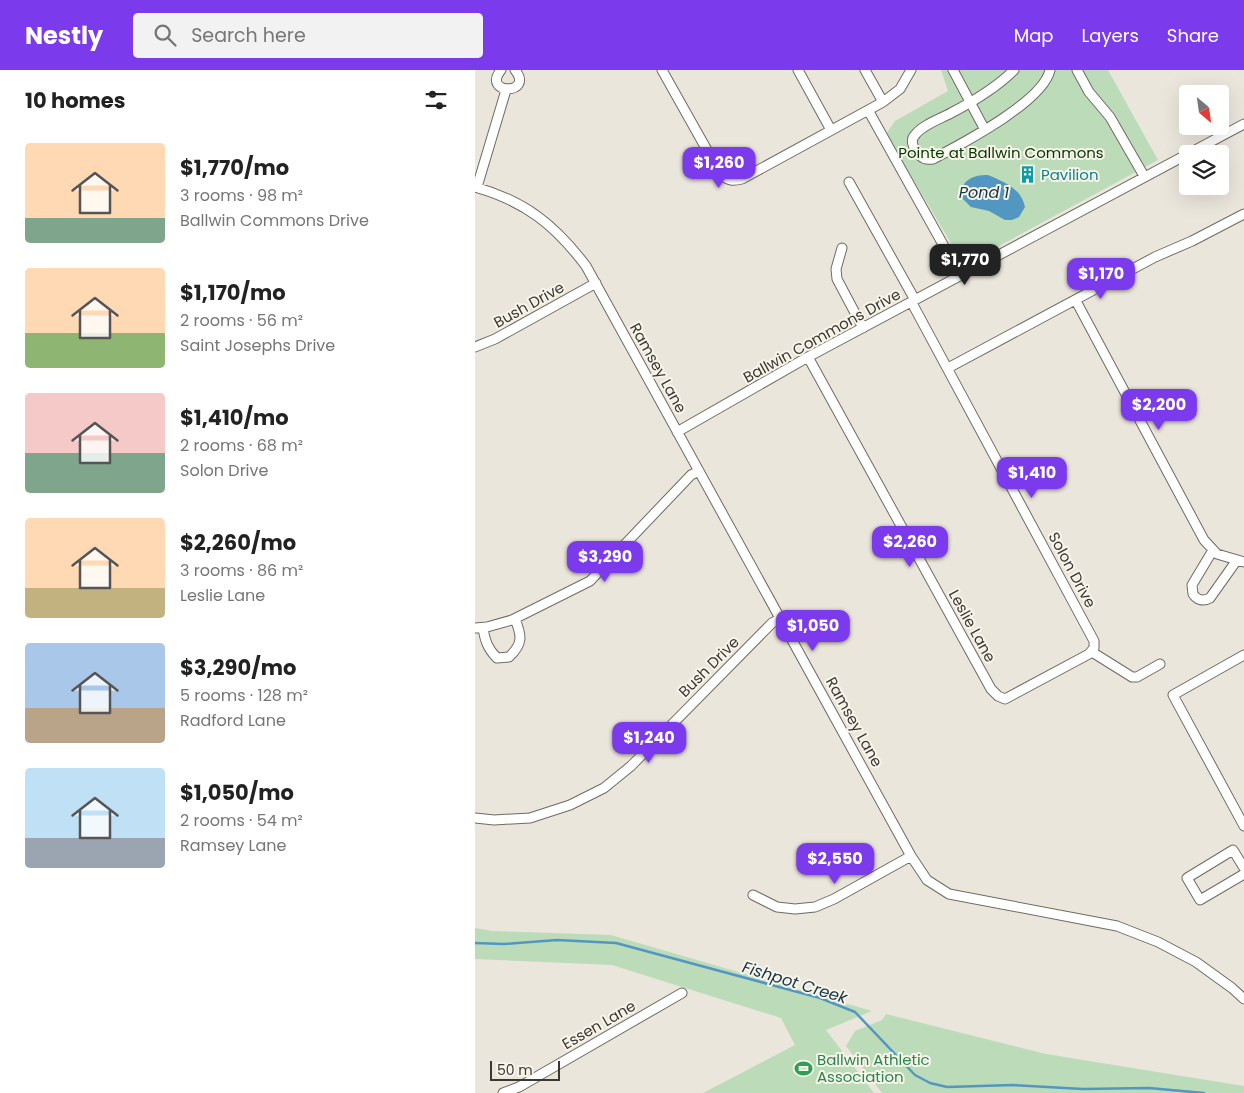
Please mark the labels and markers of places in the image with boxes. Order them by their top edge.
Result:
pin: $1,260 [678,146,760,189]
place label: Pavilion [1041,164,1099,185]
building icon: Pavilion [1017,165,1037,185]
pin: $1,770 [924,244,1006,286]
pin: $1,170 [1060,258,1142,300]
pin: $2,200 [1118,388,1200,431]
pin: $1,410 [991,456,1073,499]
pin: $2,260 [869,526,951,568]
pin: $3,290 [564,540,646,583]
pin: $1,050 [772,610,854,652]
pin: $1,240 [608,722,690,764]
pin: $2,550 [794,842,876,885]
place label: Ballwin Athletic Association [817,1049,930,1087]
sports icon: Ballwin Athletic Association [793,1059,813,1079]

